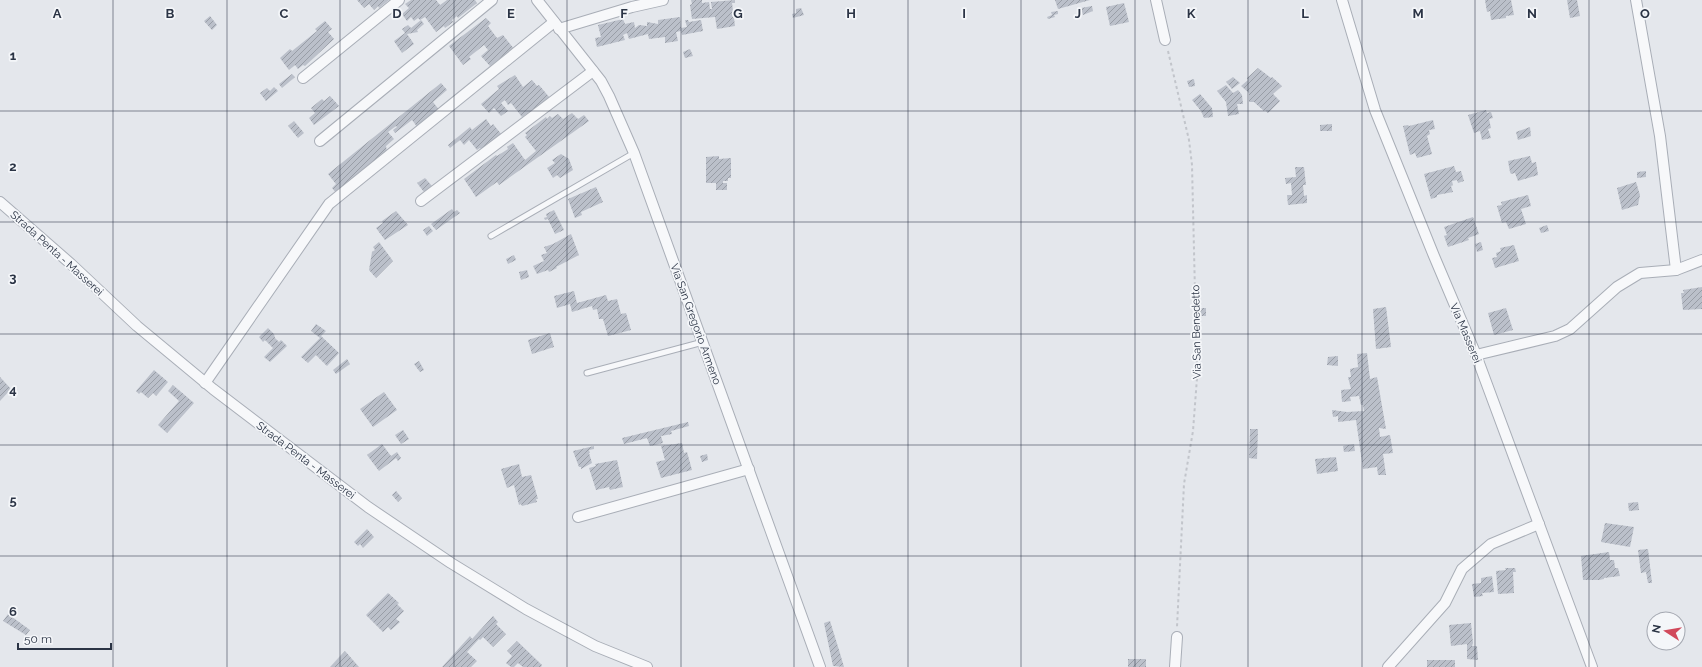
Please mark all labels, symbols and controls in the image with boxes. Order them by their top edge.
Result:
text: A [53,6,62,21]
text: B [166,6,175,21]
text: C [280,6,289,21]
text: D [392,6,402,21]
text: E [507,6,515,21]
text: F [620,6,628,21]
text: G [733,6,743,21]
text: H [846,6,856,21]
text: I [962,6,966,21]
text: J [1075,6,1081,21]
text: K [1187,6,1196,21]
text: L [1301,6,1309,21]
text: M [1412,6,1424,21]
text: N [1527,6,1537,21]
text: O [1640,6,1650,21]
text: 1 [10,48,17,63]
text: 2 [9,159,17,174]
street label: Strada Penta - Masserei [8,208,106,298]
street label: Via San Gregorio Armeno [668,262,724,387]
text: 3 [9,270,17,285]
street label: Via San Benedetto [1189,284,1204,379]
street label: Via Masserei [1447,301,1484,365]
text: 4 [9,382,17,397]
street label: Strada Penta - Masserei [254,419,358,502]
text: 5 [9,493,17,508]
text: 6 [9,604,17,619]
north arrow [1646,611,1686,651]
text: N [1649,624,1664,634]
scale bar [18,625,111,651]
text: 50 m [24,632,52,646]

